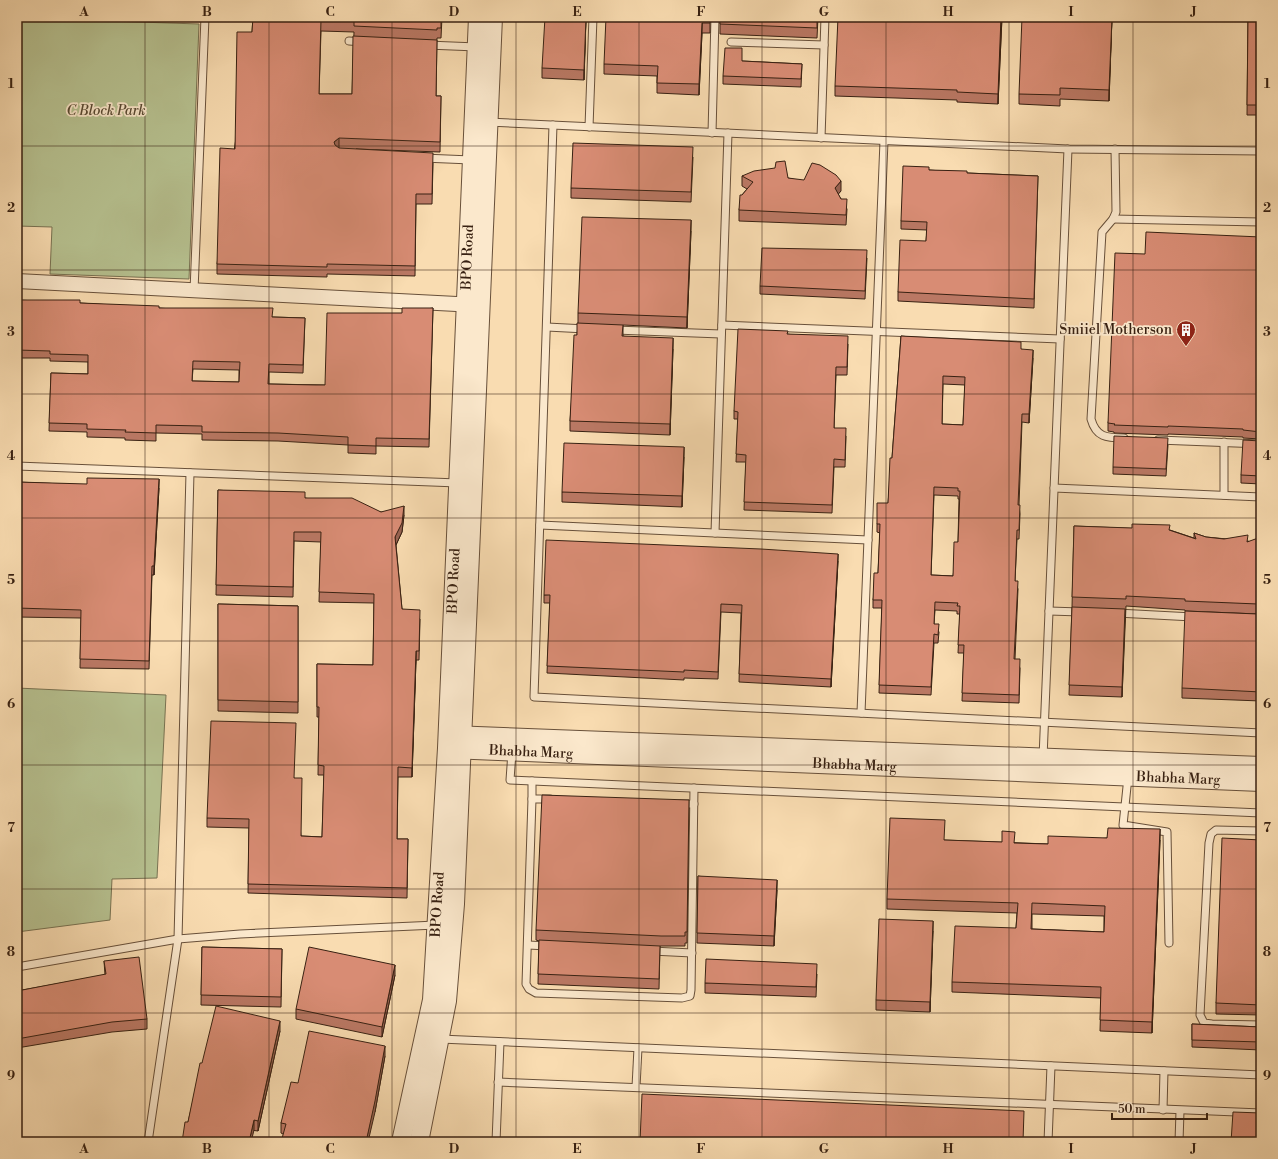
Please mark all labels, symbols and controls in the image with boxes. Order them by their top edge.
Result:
text: A [78,4,89,20]
text: B [202,4,212,20]
text: C [325,4,335,20]
text: D [449,4,459,20]
text: E [572,4,582,20]
text: F [696,4,706,20]
text: G [819,4,830,20]
text: H [943,4,954,20]
text: I [1068,4,1074,20]
text: J [1189,4,1197,20]
text: 1 [8,76,15,92]
text: 1 [1264,76,1271,92]
park label: C Block Park [66,102,146,120]
text: 2 [7,200,15,216]
text: 2 [1263,200,1271,216]
street label: BPO Road [457,224,478,291]
building icon: Smiiel Motherson [1175,319,1197,347]
place label: Smiiel Motherson [1059,321,1173,339]
text: 3 [7,324,15,340]
text: 3 [1263,324,1271,340]
text: 4 [7,448,16,464]
text: 4 [1263,448,1272,464]
street label: BPO Road [444,548,464,615]
text: 5 [7,572,15,588]
text: 5 [1263,572,1271,588]
text: 6 [7,696,15,712]
text: 6 [1263,696,1271,712]
street label: Bhabha Marg [487,742,574,763]
street label: Bhabha Marg [811,755,898,776]
street label: Bhabha Marg [1135,768,1222,789]
text: 7 [7,820,15,836]
text: 7 [1263,820,1271,836]
street label: BPO Road [427,871,449,939]
text: 8 [7,944,15,960]
text: 8 [1263,944,1271,960]
text: 9 [7,1068,15,1084]
text: 9 [1263,1068,1271,1084]
scale bar [1112,1095,1207,1121]
text: 50 m [1118,1102,1146,1117]
text: A [78,1141,89,1157]
text: B [202,1141,212,1157]
text: C [325,1141,335,1157]
text: D [449,1141,459,1157]
text: E [572,1141,582,1157]
text: F [696,1141,706,1157]
text: G [819,1141,830,1157]
text: H [943,1141,954,1157]
text: I [1068,1141,1074,1157]
text: J [1189,1141,1197,1157]

